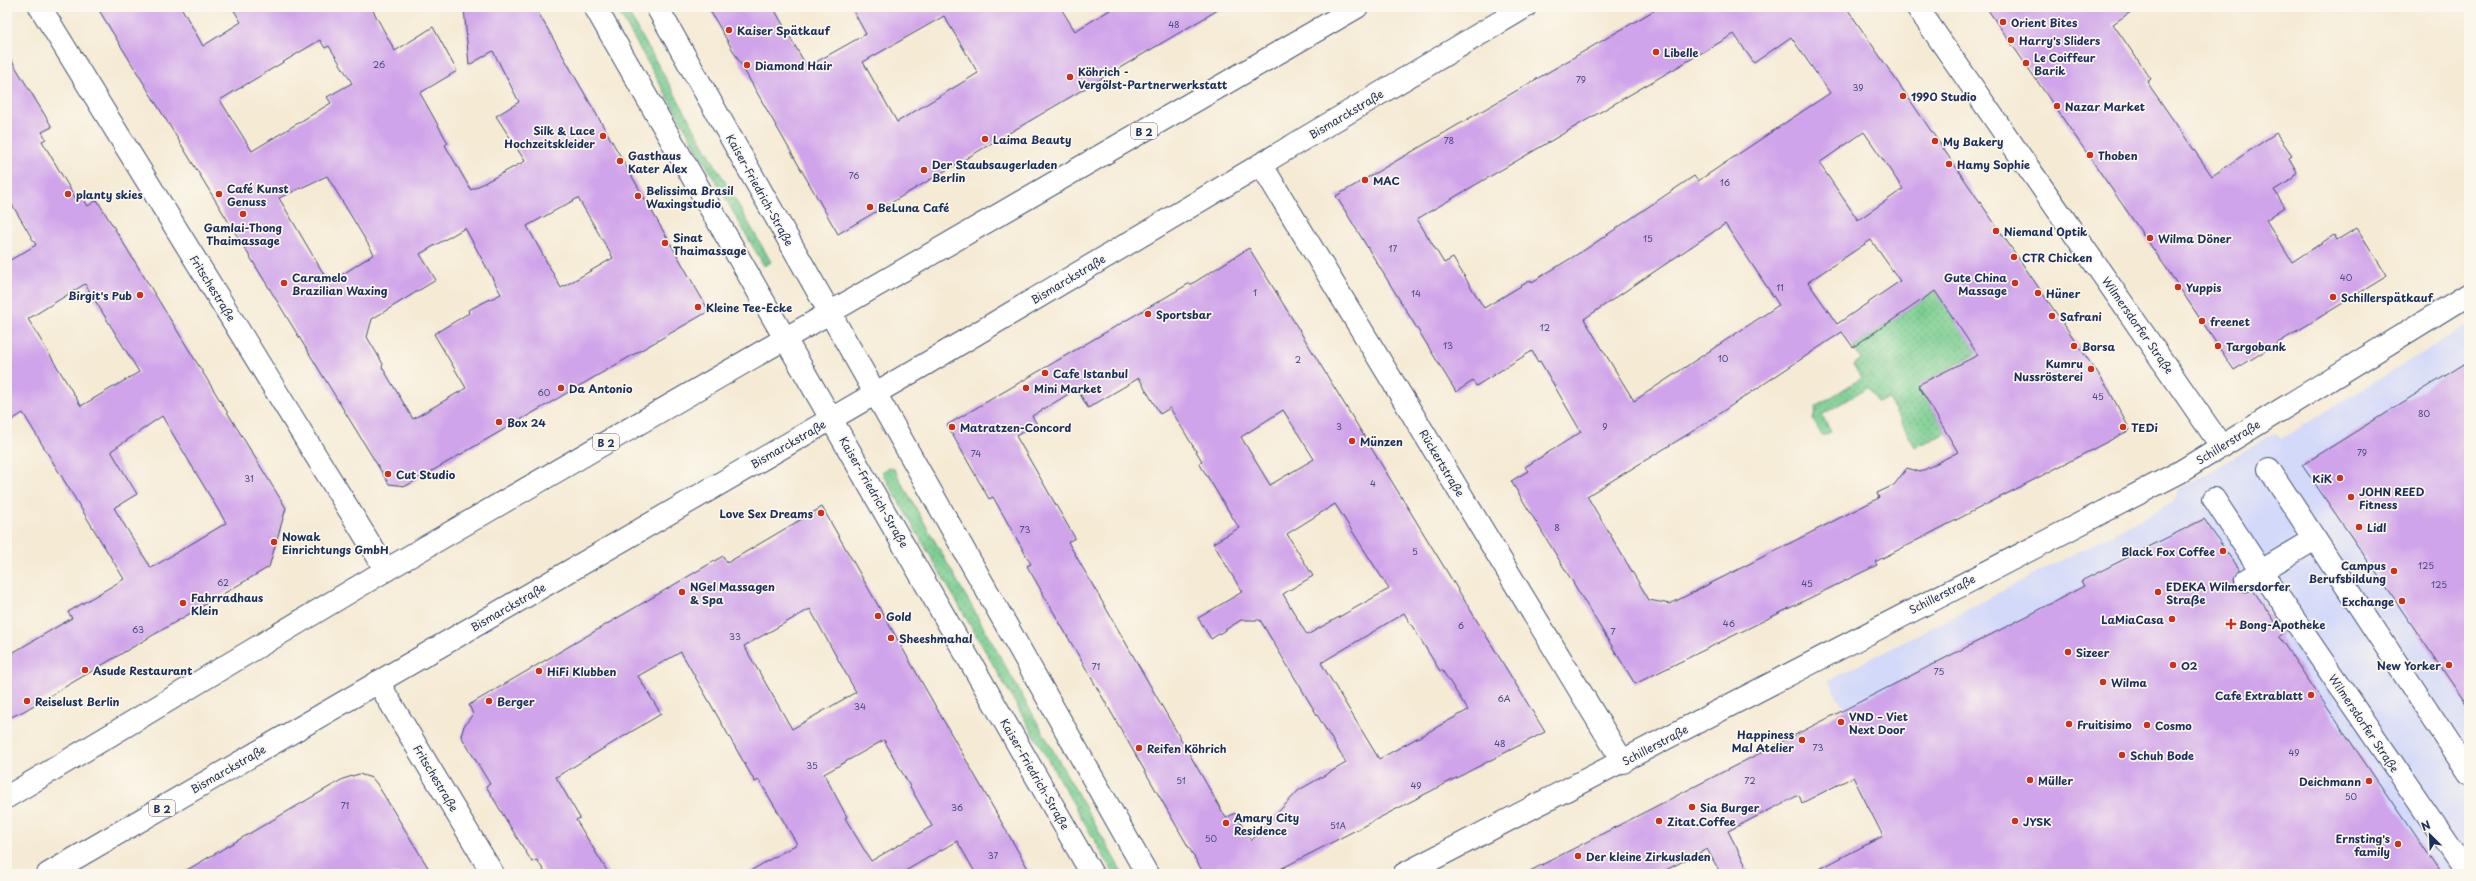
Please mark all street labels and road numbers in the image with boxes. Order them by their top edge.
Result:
street label: Bismarckstraße [1305,85,1387,143]
road number: B 2 [1131,123,1157,139]
street label: Kaiser-Friedrich-Straße [722,131,798,249]
street label: Bismarckstraße [1027,250,1109,308]
street label: Fritschestraße [186,251,240,325]
street label: Wilmersdorfer Straße [2098,273,2178,378]
street label: Bismarckstraße [747,415,829,472]
street label: Schillerstraße [2193,415,2263,468]
street label: Rückertstraße [1415,426,1469,500]
street label: Kaiser-Friedrich-Straße [835,433,913,551]
road number: B 2 [593,434,619,450]
street label: Schillerstraße [1906,570,1978,618]
street label: Bismarckstraße [467,578,549,635]
street label: Wilmersdorfer Straße [2325,670,2404,776]
street label: Kaiser-Friedrich-Straße [996,715,1074,833]
street label: Schillerstraße [1619,720,1691,770]
street label: Bismarckstraße [187,740,269,797]
street label: Fritschestraße [409,741,463,815]
road number: B 2 [149,800,175,816]

